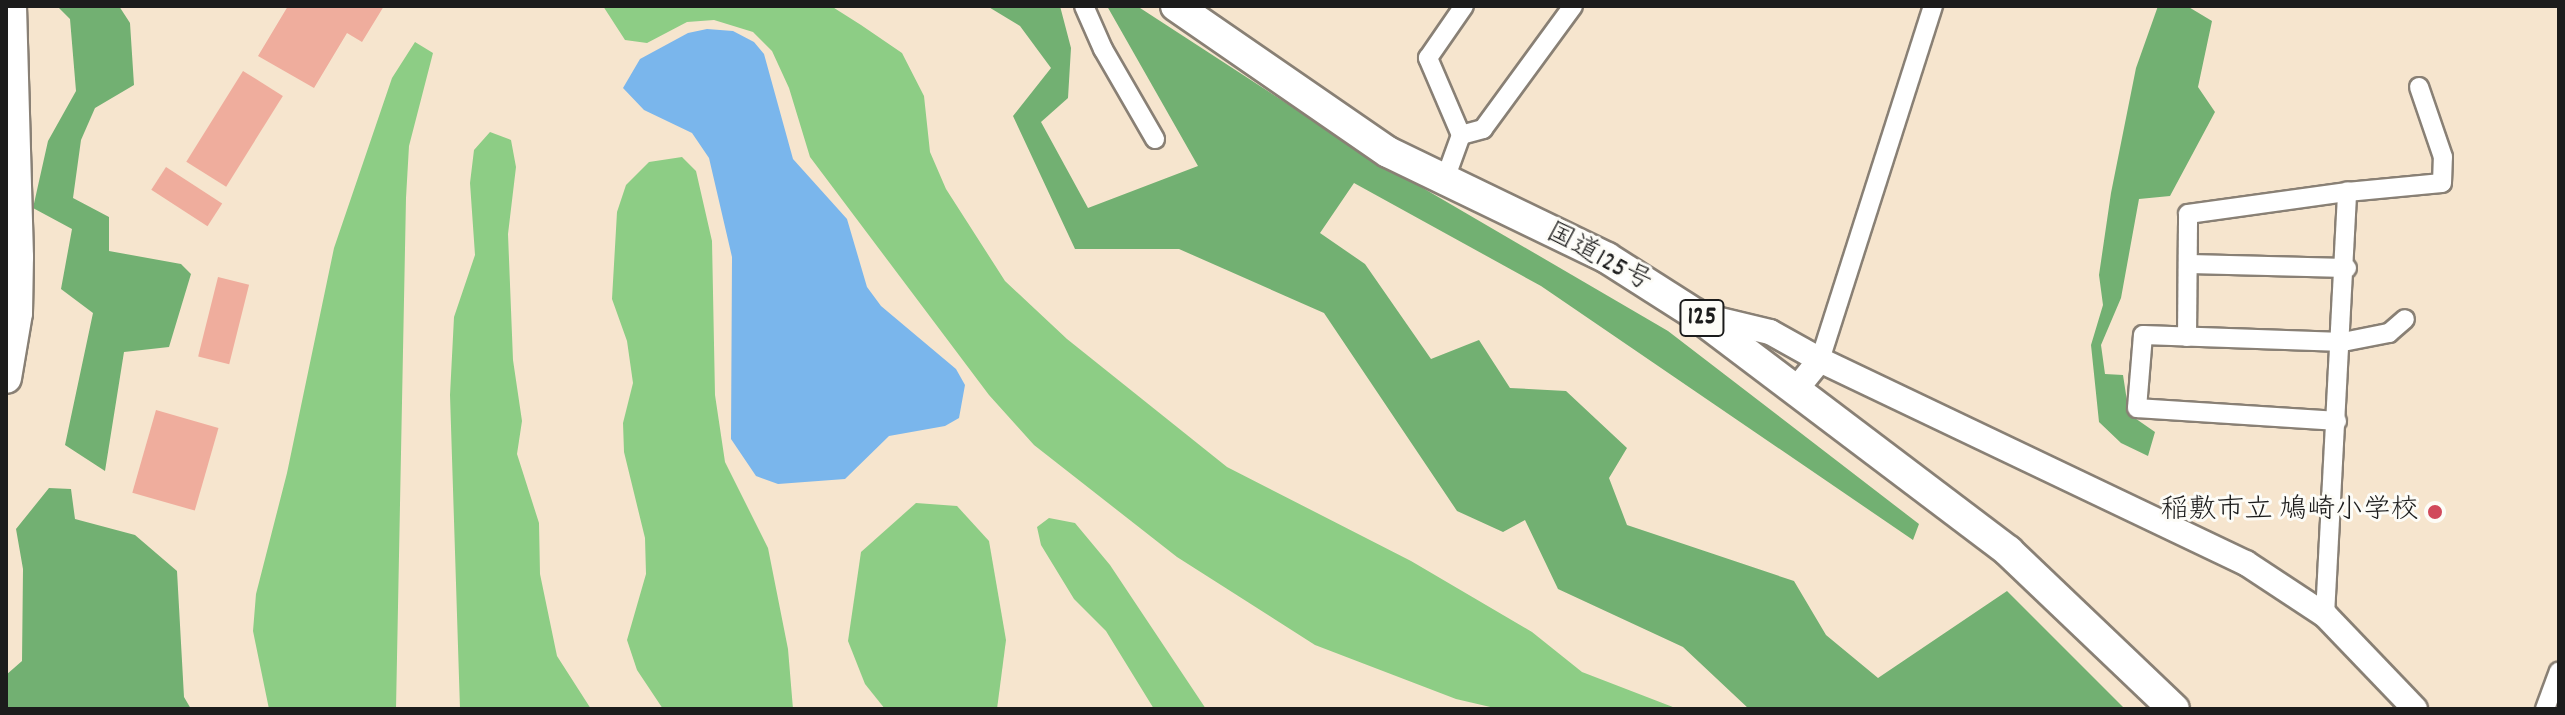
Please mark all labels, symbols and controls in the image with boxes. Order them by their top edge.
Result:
street label: 国道125号 [1539,217,1657,301]
road number: 125 [1678,296,1726,340]
place label: 稲敷市立 鳩崎小学校 [2161,495,2419,529]
marker: 稲敷市立 鳩崎小学校 [2426,503,2444,521]

